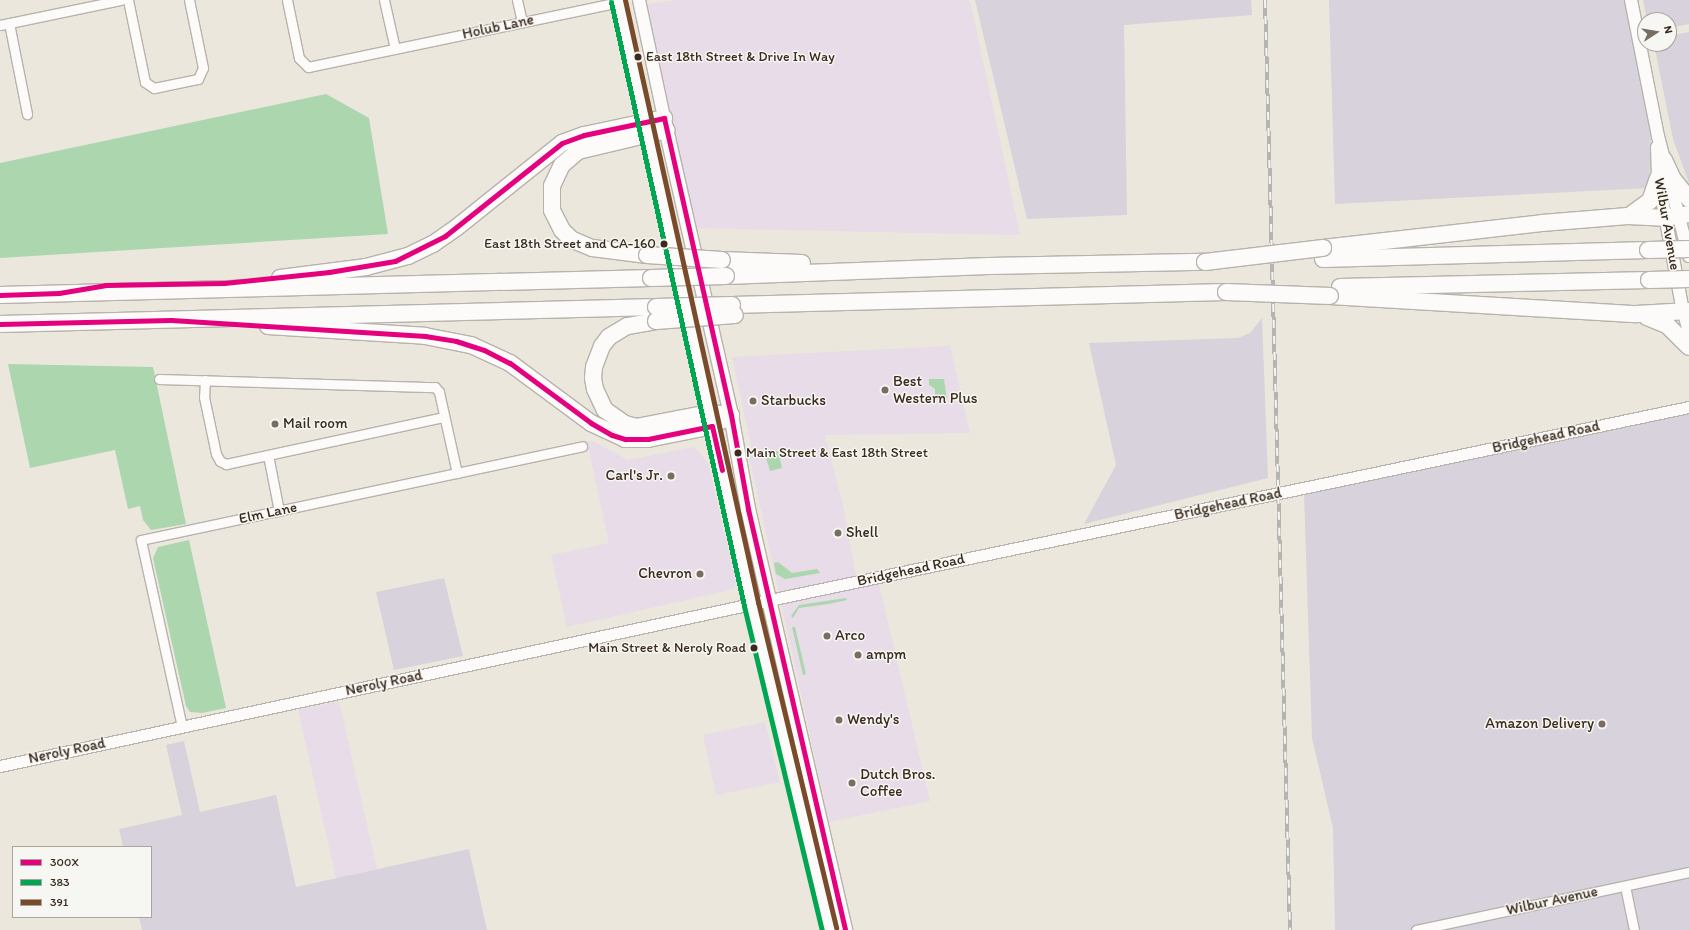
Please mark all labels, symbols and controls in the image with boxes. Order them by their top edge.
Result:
street label: Holub Lane [461,11,535,43]
north arrow [1637,12,1677,52]
text: N [1661,25,1675,35]
place label: East 18th Street & Drive In Way [646,49,834,65]
marker: East 18th Street & Drive In Way [633,52,643,62]
street label: Wilbur Avenue [1650,177,1684,271]
place label: East 18th Street and CA-160 [485,236,656,252]
marker: East 18th Street and CA-160 [659,239,669,249]
place label: Best Western Plus [893,372,977,407]
marker: Best Western Plus [880,385,890,395]
place label: Starbucks [761,392,826,410]
marker: Starbucks [748,396,758,406]
place label: Mail room [283,415,347,433]
street label: Bridgehead Road [1491,417,1601,457]
marker: Mail room [270,419,280,429]
place label: Main Street & East 18th Street [746,445,928,461]
marker: Main Street & East 18th Street [733,448,743,458]
place label: Carl's Jr. [605,467,663,485]
marker: Carl's Jr. [666,471,676,481]
street label: Bridgehead Road [1173,484,1283,524]
street label: Elm Lane [237,498,299,528]
place label: Shell [846,524,878,542]
marker: Shell [833,528,843,538]
street label: Bridgehead Road [856,550,966,590]
place label: Chevron [638,565,692,583]
marker: Chevron [695,569,705,579]
place label: Arco [835,627,865,645]
marker: Arco [822,631,832,641]
place label: Main Street & Neroly Road [588,640,746,656]
marker: Main Street & Neroly Road [749,643,759,653]
place label: ampm [866,646,906,664]
marker: ampm [853,650,863,660]
street label: Neroly Road [344,666,424,700]
place label: Wendy's [847,711,900,729]
marker: Wendy's [834,715,844,725]
place label: Amazon Delivery [1485,715,1594,733]
marker: Amazon Delivery [1597,719,1607,729]
street label: Neroly Road [27,734,107,768]
place label: Dutch Bros. Coffee [860,765,936,800]
marker: Dutch Bros. Coffee [847,778,857,788]
legend [12,846,152,918]
text: 300X [50,855,79,869]
text: 383 [50,875,70,889]
street label: Wilbur Avenue [1505,883,1599,919]
text: 391 [50,895,68,909]

